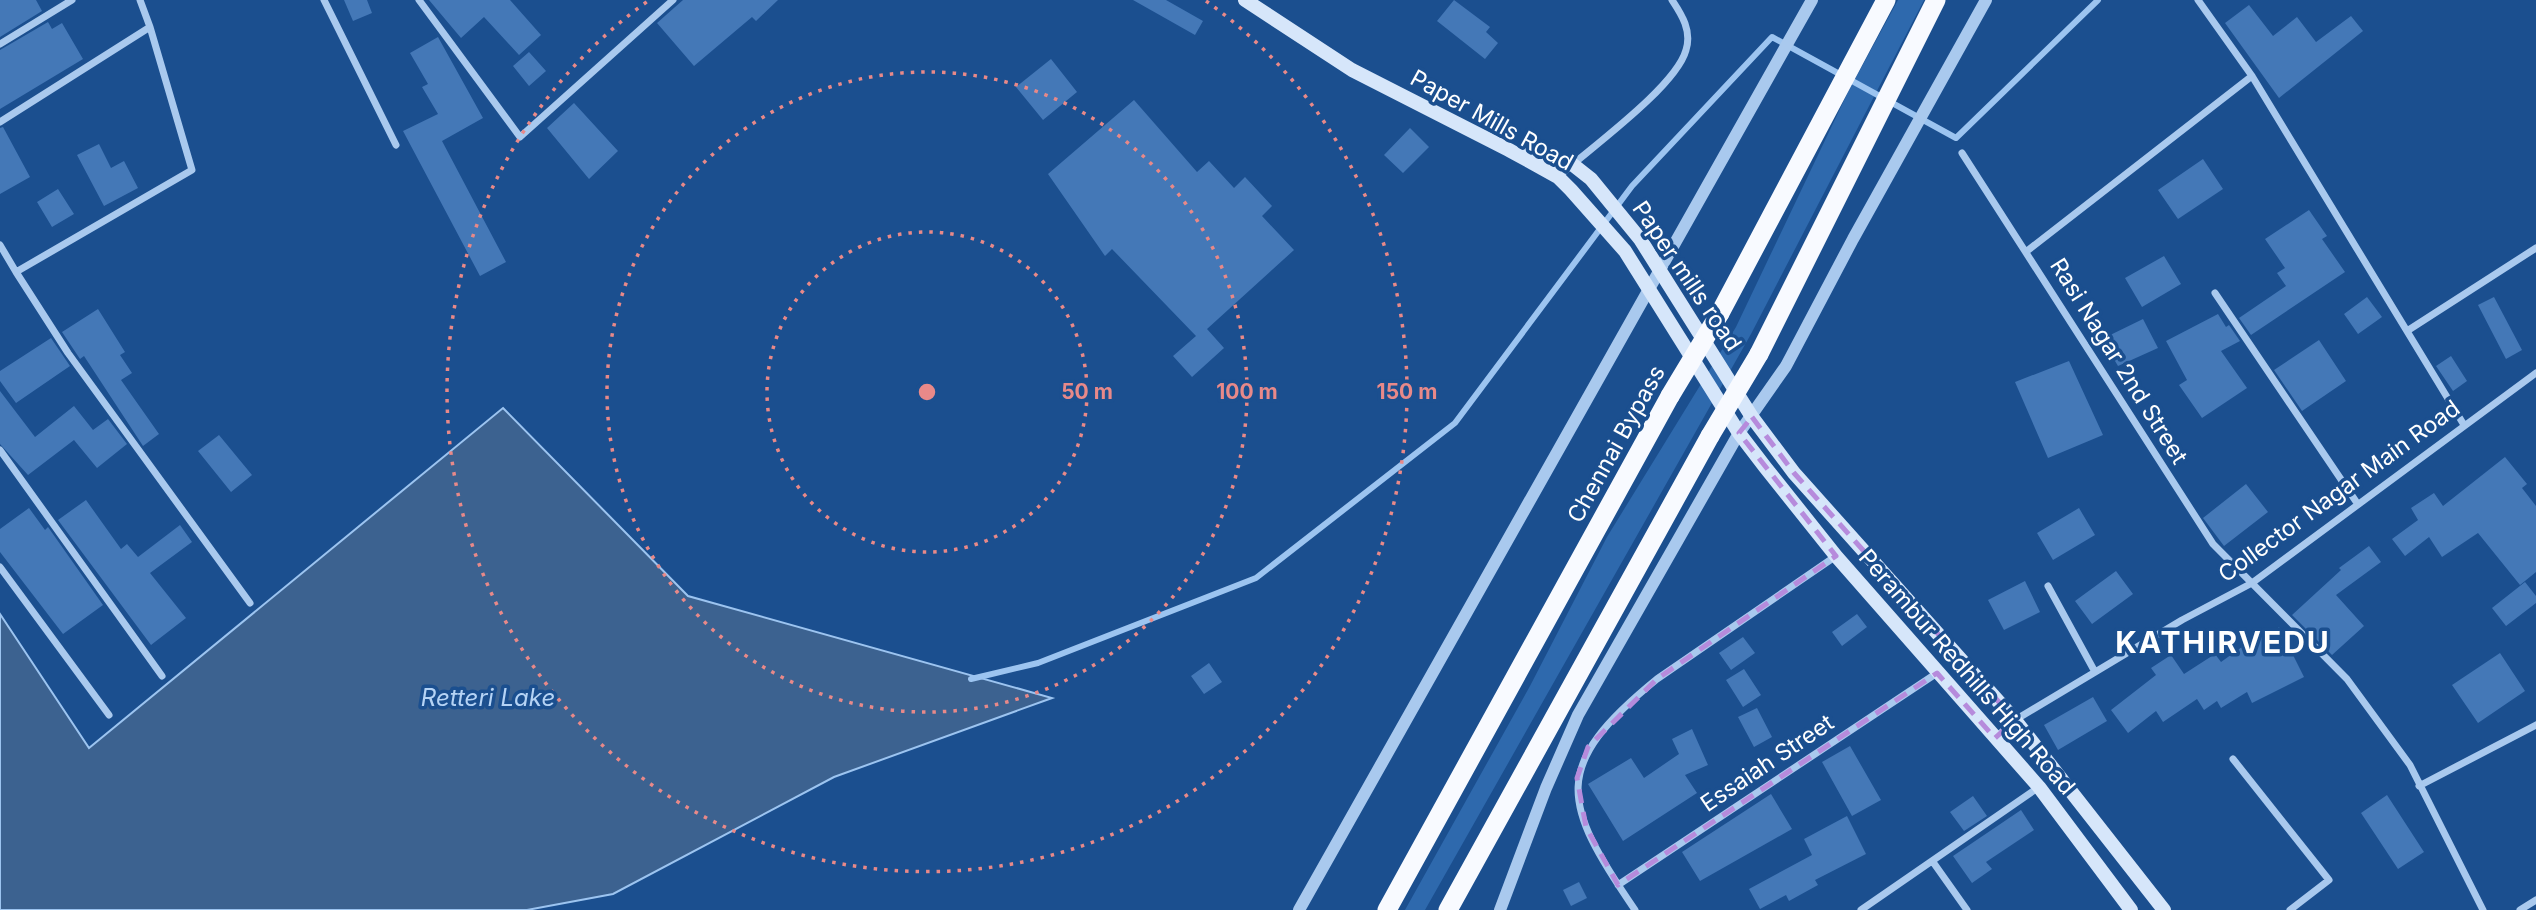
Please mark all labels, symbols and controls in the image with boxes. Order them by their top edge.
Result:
street label: Paper Mills Road [1406,64,1578,176]
street label: Paper mills road [1626,196,1748,356]
street label: Rasi Nagar 2nd Street [2044,253,2194,469]
street label: Chennai Bypass [1561,360,1671,528]
text: 50 m [1061,379,1113,404]
text: 100 m [1216,379,1278,404]
text: 150 m [1377,379,1437,404]
centre of rings [915,380,939,404]
street label: Collector Nagar Main Road [2213,394,2465,588]
street label: Perambur Redhills High Road [1853,544,2081,800]
district label: KATHIRVEDU [2115,624,2331,660]
water label: Retteri Lake [421,683,555,712]
street label: Essaiah Street [1695,708,1839,818]

